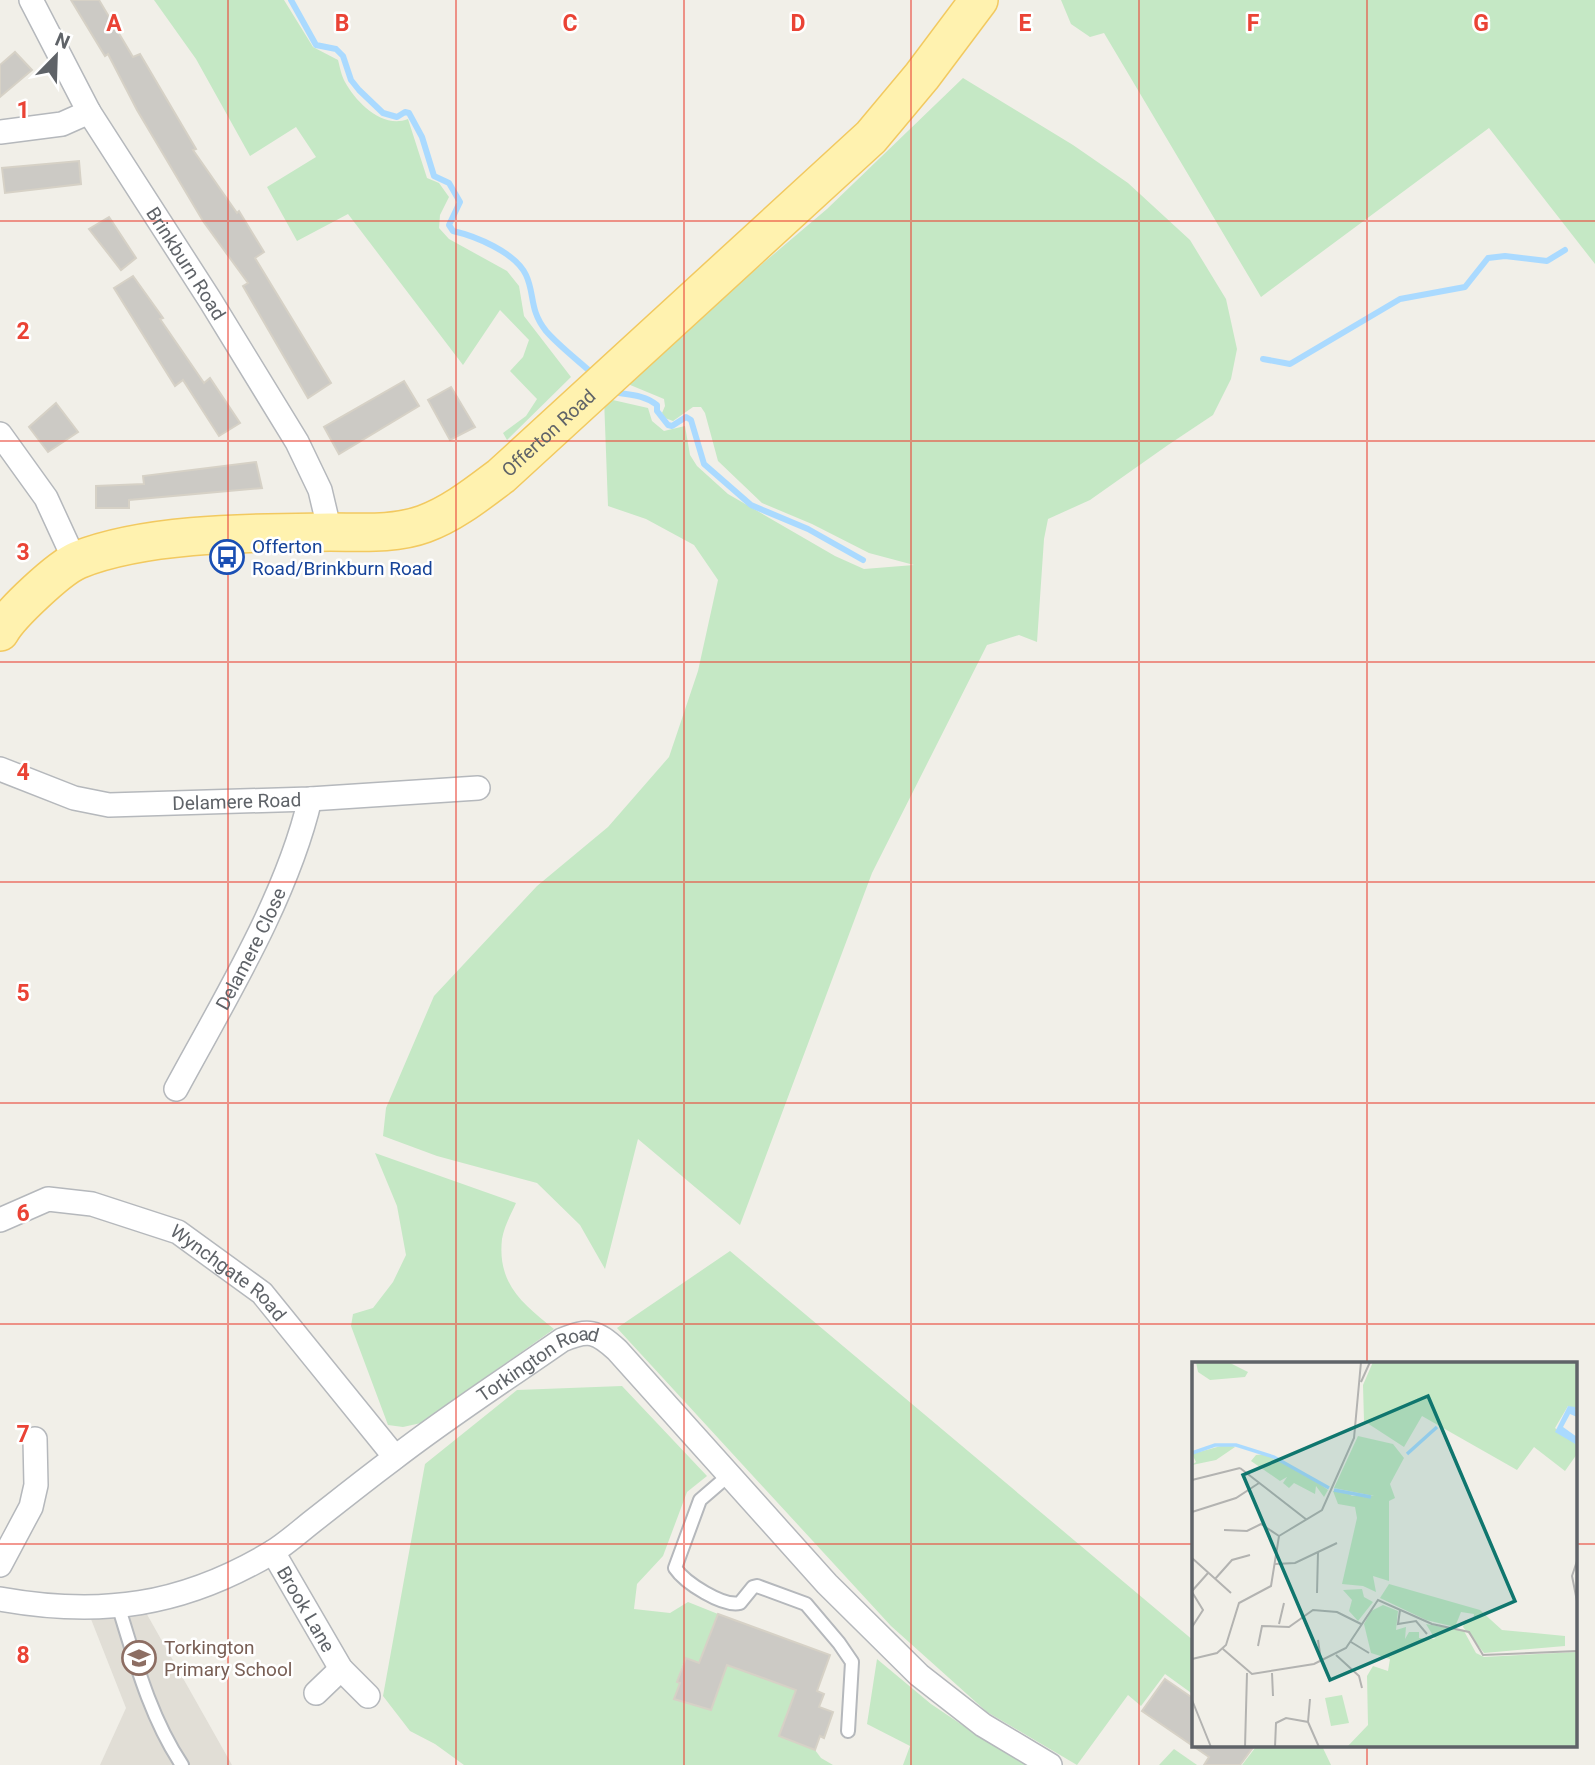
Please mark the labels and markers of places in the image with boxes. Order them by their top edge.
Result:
place label: Offerton Road/Brinkburn Road [252,535,433,580]
bus stop icon: Offerton Road/Brinkburn Road [208,538,246,576]
place label: Torkington Primary School [164,1636,292,1681]
school or university icon: Torkington Primary School [120,1639,158,1677]

